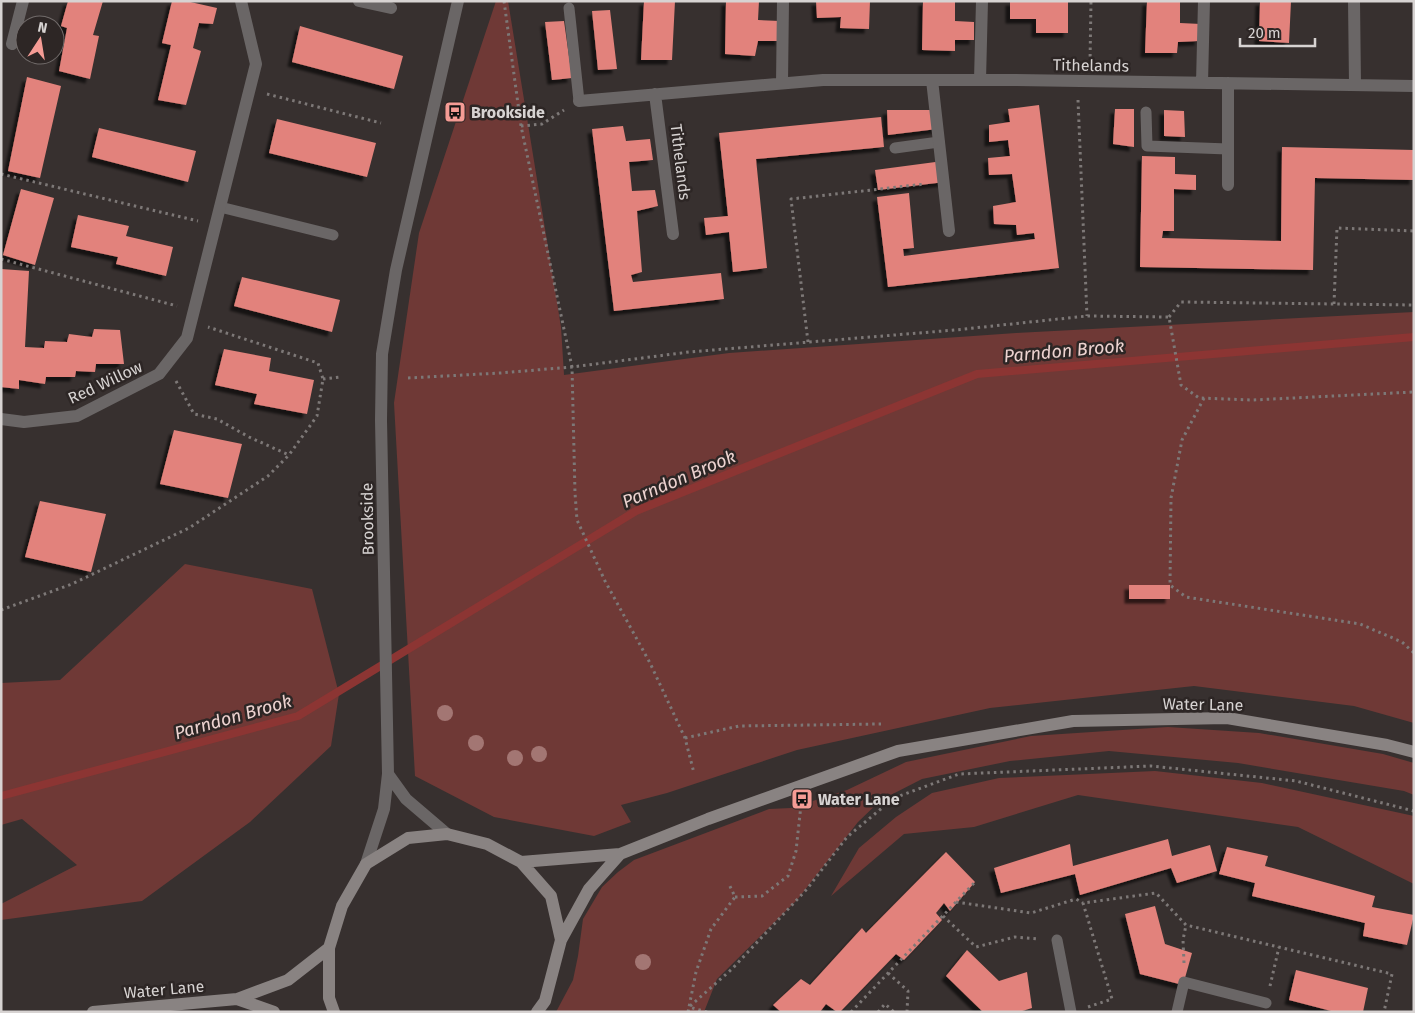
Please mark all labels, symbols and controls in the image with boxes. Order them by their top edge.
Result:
north arrow [15,15,65,65]
scale bar [1240,15,1315,47]
text: N [36,18,49,37]
text: 20 m [1248,24,1281,42]
street label: Tithelands [1053,55,1129,76]
bus stop icon: Brookside [443,100,467,124]
place label: Brookside [471,103,545,122]
street label: Tithelands [666,123,695,201]
water label: Parndon Brook [1003,335,1126,367]
street label: Red Willow [65,357,146,408]
water label: Parndon Brook [619,445,739,513]
street label: Brookside [357,483,378,555]
water label: Parndon Brook [172,690,294,744]
street label: Water Lane [1162,694,1244,715]
bus stop icon: Water Lane [790,787,814,811]
place label: Water Lane [818,790,900,809]
street label: Water Lane [123,977,205,1002]

